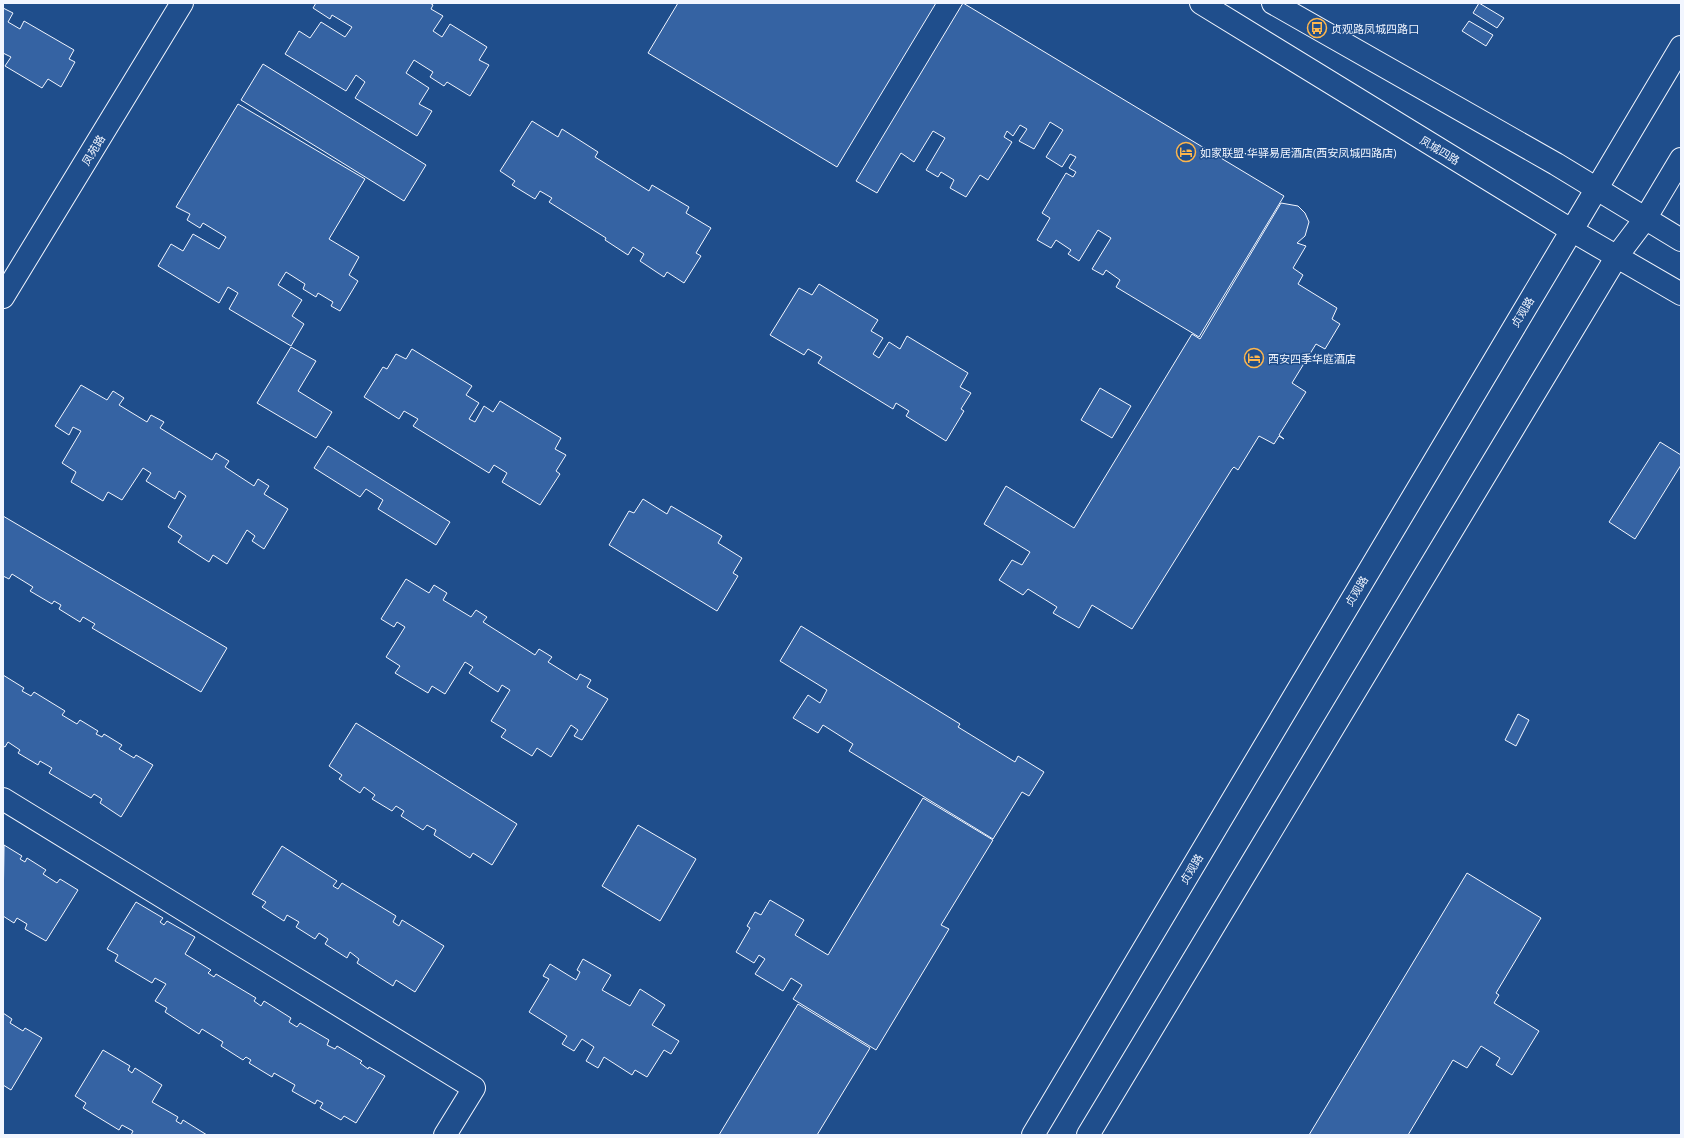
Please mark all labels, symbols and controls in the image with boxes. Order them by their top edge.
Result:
bus stop icon: 贞观路凤城四路口 [1306,17,1328,39]
place label: 贞观路凤城四路口 [1331,21,1419,36]
street label: 凤苑路 [78,132,108,168]
street label: 凤城四路 [1417,132,1463,168]
hotel icon: 如家联盟·华驿易居酒店(西安凤城四路店) [1175,141,1197,163]
place label: 如家联盟·华驿易居酒店(西安凤城四路店) [1200,145,1396,160]
street label: 贞观路 [1507,294,1537,330]
hotel icon: 西安四季华庭酒店 [1243,347,1265,369]
place label: 西安四季华庭酒店 [1268,351,1356,366]
street label: 贞观路 [1341,573,1371,609]
street label: 贞观路 [1176,851,1206,887]

